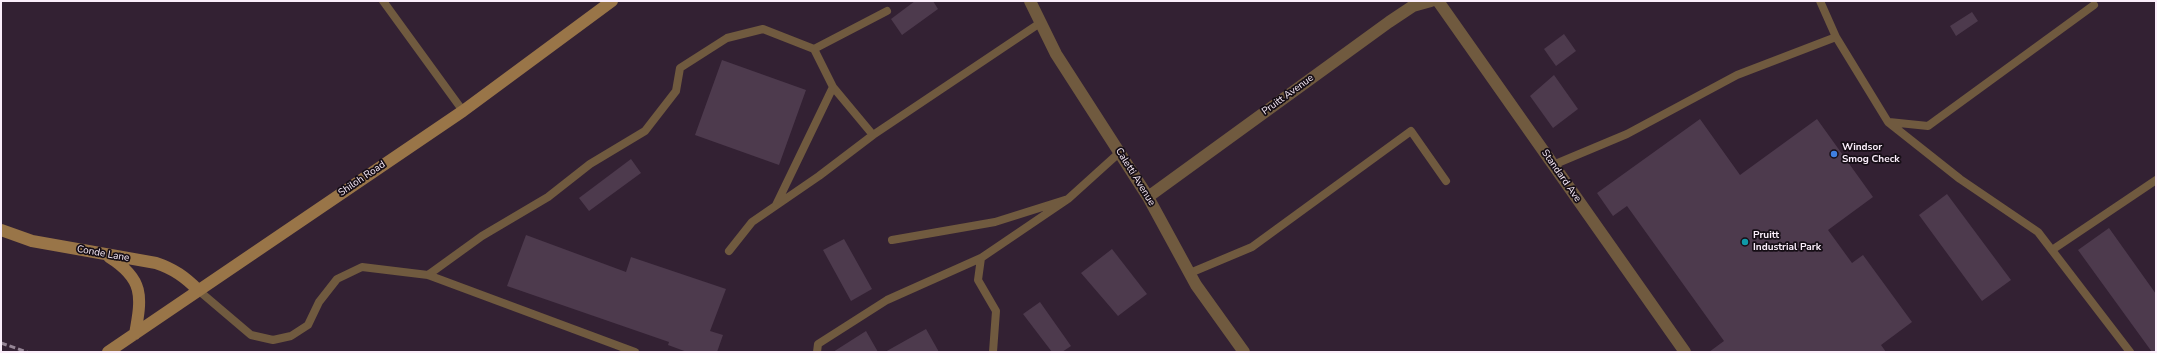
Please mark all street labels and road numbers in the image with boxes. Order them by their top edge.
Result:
street label: Pruitt Avenue [1260,72,1316,118]
street label: Caletti Avenue [1112,146,1158,208]
street label: Standard Ave [1539,148,1583,204]
street label: Shiloh Road [336,159,388,199]
street label: Conde Lane [76,243,130,265]

